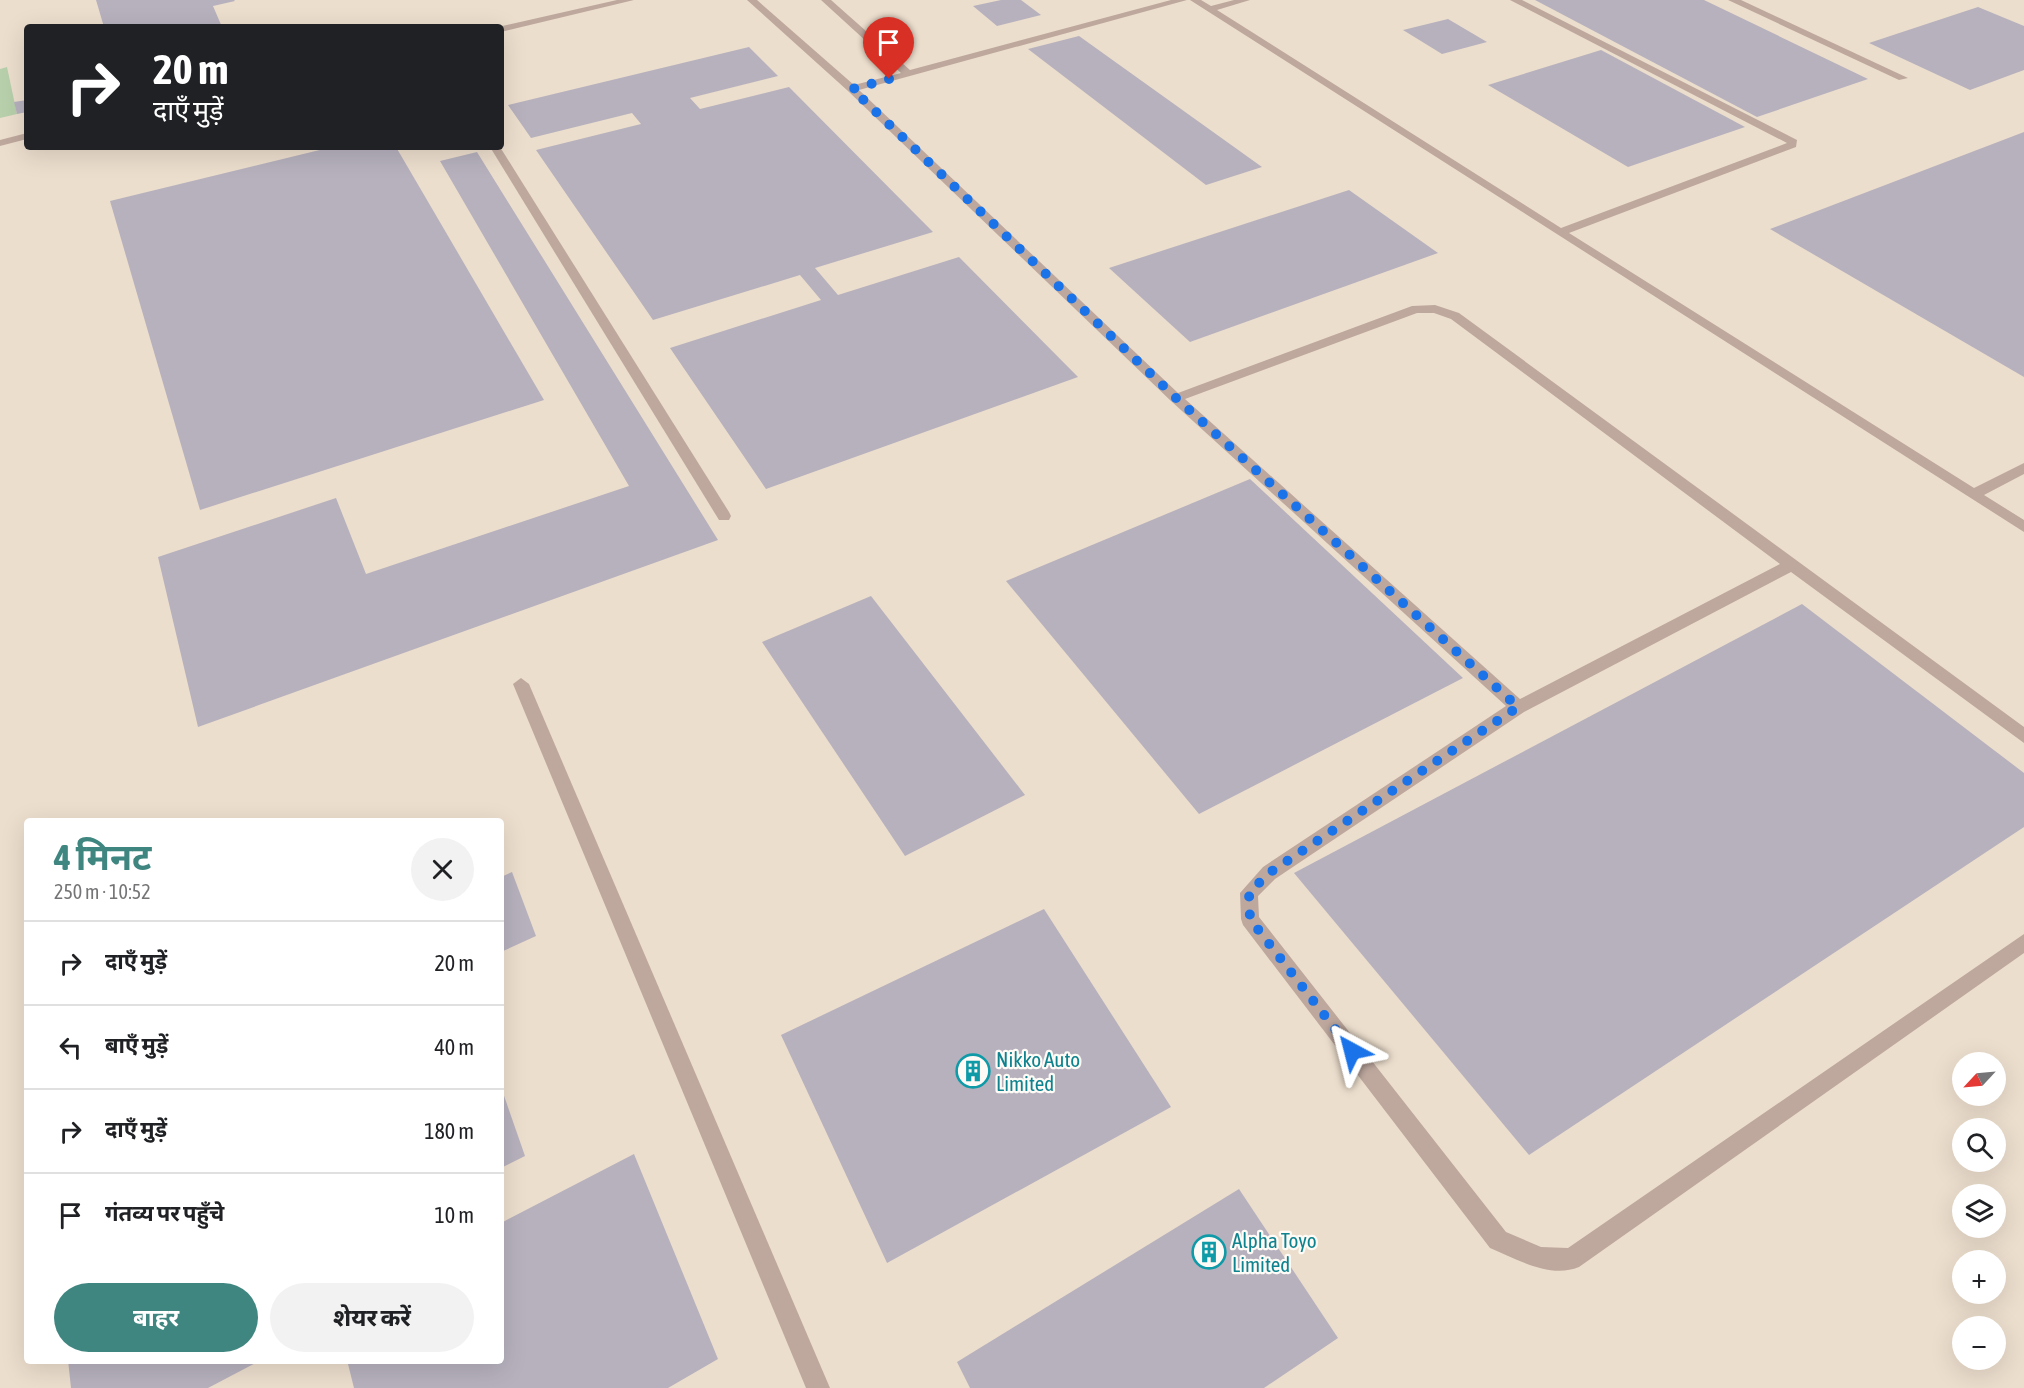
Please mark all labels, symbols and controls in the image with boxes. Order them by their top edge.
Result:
pin [863,17,914,79]
icon: arrive [872,26,905,59]
text: 20 m [153,45,228,93]
icon: right [54,48,132,126]
text: दाएँ मुड़ें [153,95,224,126]
text: 4 मिनट [54,836,151,878]
button: close [411,838,474,901]
text: 250 m · 10:52 [54,880,151,903]
icon: right [54,947,87,980]
text: दाएँ मुड़ें [105,948,167,974]
text: 20 m [434,950,474,976]
position arrow [1320,1019,1384,1083]
icon: left [54,1031,87,1064]
text: बाएँ मुड़ें [105,1032,168,1058]
text: 40 m [434,1034,474,1060]
place label: Nikko Auto Limited [996,1047,1080,1095]
north arrow [1952,1052,2006,1106]
map controls [1952,1052,2006,1370]
building icon: Nikko Auto Limited [955,1053,991,1089]
icon: right [54,1115,87,1148]
text: दाएँ मुड़ें [105,1116,167,1142]
text: 180 m [424,1118,474,1144]
button: search [1952,1118,2006,1172]
button: layers [1952,1184,2006,1238]
icon: arrive [54,1199,87,1232]
text: गंतव्य पर पहुँचे [105,1200,224,1226]
text: 10 m [434,1202,474,1228]
place label: Alpha Toyo Limited [1232,1228,1317,1276]
building icon: Alpha Toyo Limited [1191,1234,1227,1270]
button: + [1952,1250,2006,1304]
button: बाहर [54,1283,258,1352]
button: शेयर करें [270,1283,474,1352]
button: − [1952,1316,2006,1370]

